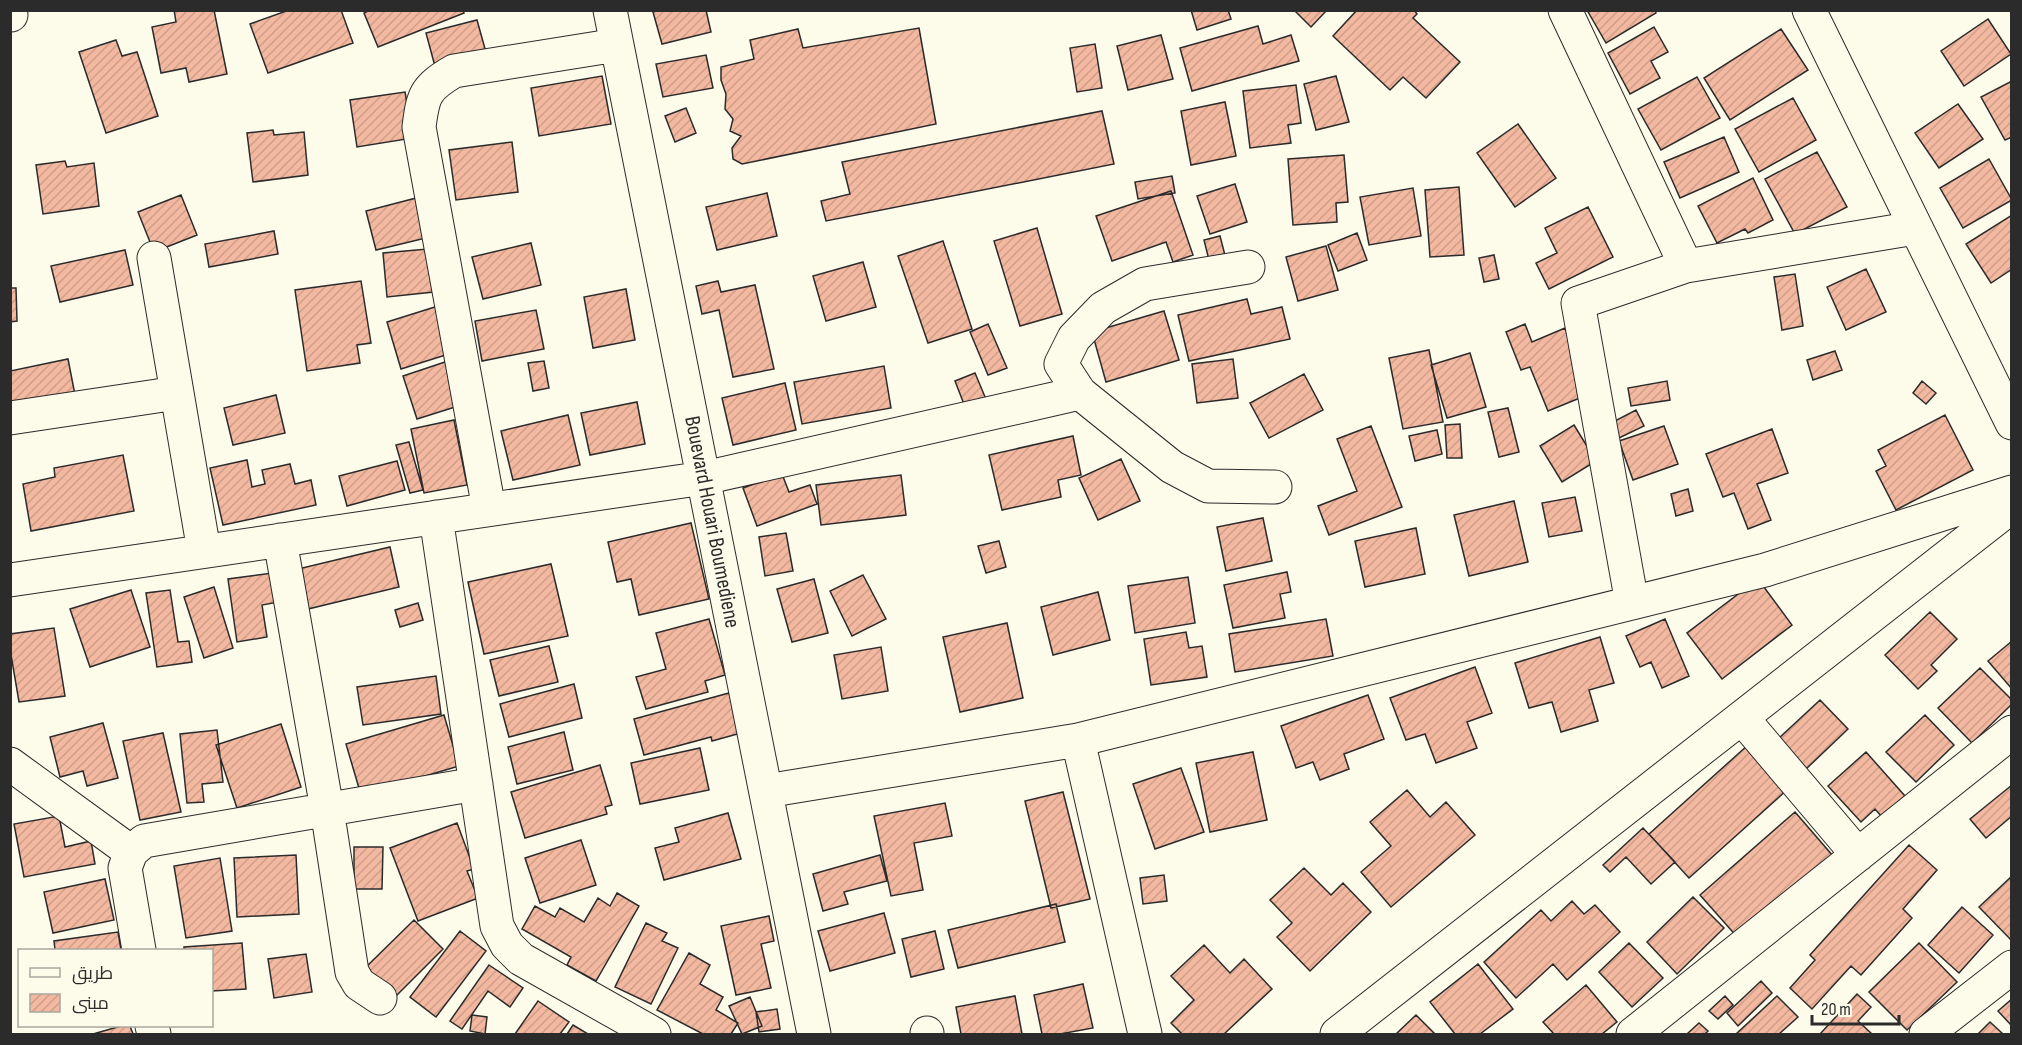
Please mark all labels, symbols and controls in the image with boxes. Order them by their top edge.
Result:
street label: Bouevard Houari Boumediene [678,414,746,630]
legend [18,949,213,1027]
text: طريق [72,963,113,985]
scale bar [1812,988,1899,1026]
text: مبنى [72,993,109,1014]
text: 20 m [1821,999,1851,1020]

